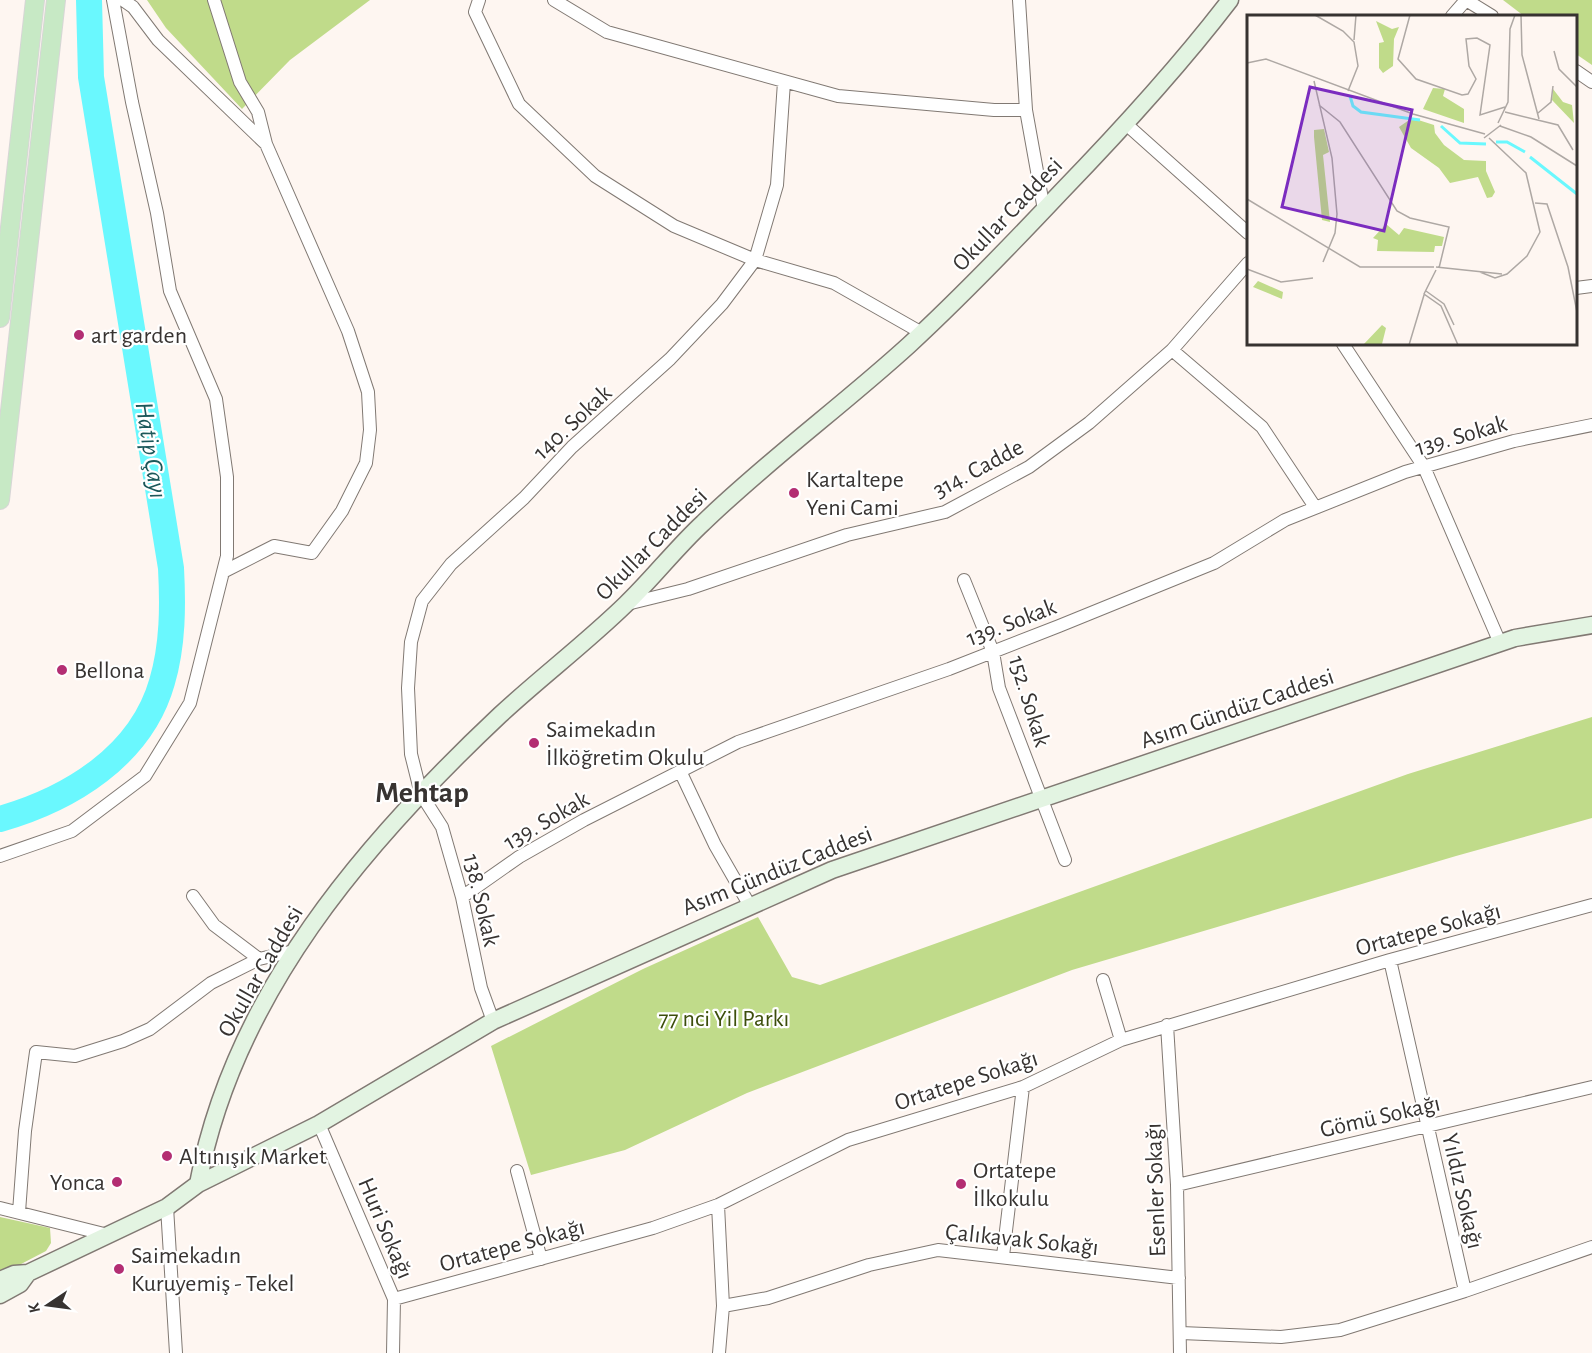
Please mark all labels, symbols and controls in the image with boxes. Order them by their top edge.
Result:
inset map [1247,15,1577,345]
street label: Okullar Caddesi [948,153,1067,276]
place label: art garden [91,324,187,348]
marker: art garden [72,328,86,342]
street label: 140. Sokak [529,381,616,465]
water label: Hatip Çayı [131,400,171,500]
street label: 139. Sokak [1413,411,1510,460]
street label: 314. Cadde [929,435,1028,503]
place label: Kartaltepe Yeni Cami [806,468,904,520]
street label: Okullar Caddesi [591,484,712,605]
marker: Kartaltepe Yeni Cami [787,486,801,500]
street label: 139. Sokak [963,595,1060,651]
street label: 152. Sokak [1004,653,1054,750]
place label: Bellona [74,659,145,683]
marker: Bellona [55,663,69,677]
street label: Asım Gündüz Caddesi [1138,665,1337,753]
place label: Saimekadın İlköğretim Okulu [546,718,704,770]
marker: Saimekadın İlköğretim Okulu [527,736,541,750]
district label: Mehtap [375,778,469,808]
street label: 139. Sokak [500,787,593,855]
street label: Asım Gündüz Caddesi [679,822,876,920]
street label: 138. Sokak [459,852,503,949]
street label: Ortatepe Sokağı [1353,899,1503,961]
street label: Okullar Caddesi [214,902,308,1041]
park label: 77 nci Yil Parkı [659,1007,789,1031]
street label: Ortatepe Sokağı [892,1047,1041,1115]
street label: Gömü Sokağı [1318,1091,1443,1142]
street label: Esenler Sokağı [1142,1122,1170,1257]
street label: Yıldız Sokağı [1437,1131,1487,1251]
place label: Altınışık Market [179,1145,327,1169]
marker: Altınışık Market [160,1149,174,1163]
place label: Ortatepe İlkokulu [973,1159,1056,1211]
place label: Yonca [50,1171,105,1195]
street label: Huri Sokağı [353,1174,417,1283]
marker: Yonca [110,1175,124,1189]
marker: Ortatepe İlkokulu [954,1177,968,1191]
street label: Ortatepe Sokağı [437,1215,587,1277]
street label: Çalıkavak Sokağı [944,1220,1100,1260]
place label: Saimekadın Kuruyemiş - Tekel [131,1244,294,1296]
marker: Saimekadın Kuruyemiş - Tekel [112,1262,126,1276]
north arrow [18,1275,78,1335]
text: K [25,1301,43,1315]

